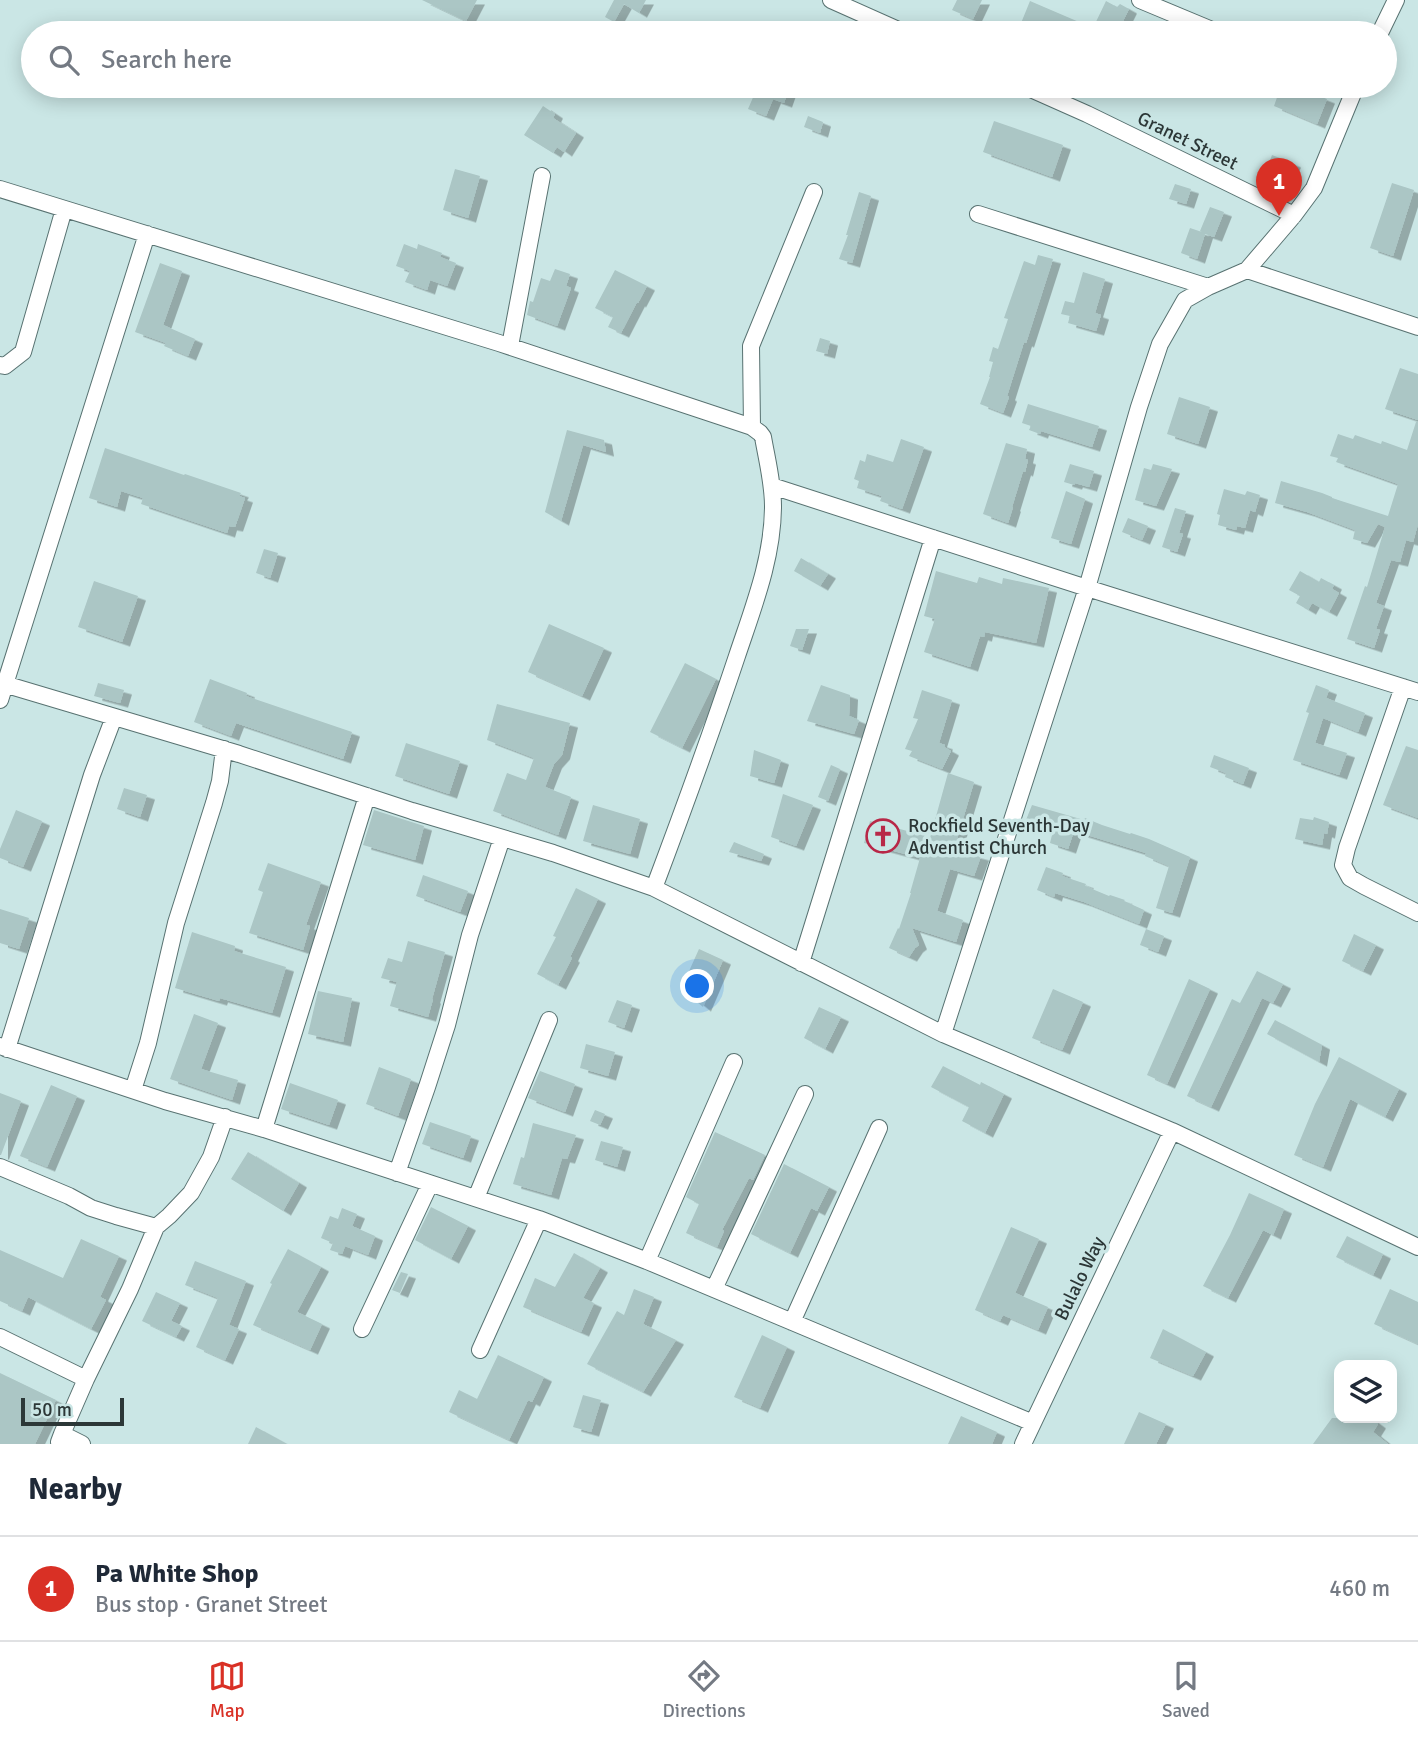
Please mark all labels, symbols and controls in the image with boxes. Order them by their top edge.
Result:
search box [21,21,1397,98]
icon: search [45,41,83,79]
text: Search here [101,44,232,76]
street label: Granet Street [1133,106,1242,176]
pin: 1 [1256,158,1302,216]
place label: Rockfield Seventh-Day Adventist Church [908,814,1090,860]
church icon: Rockfield Seventh-Day Adventist Church [864,817,902,855]
your location [680,969,714,1003]
street label: Bulalo Way [1049,1232,1111,1324]
map controls [1334,1360,1397,1423]
button: layers [1334,1360,1397,1423]
scale bar [21,1395,124,1427]
text: 50 m [32,1398,72,1422]
text: Nearby [28,1471,122,1508]
text: Pa White Shop [95,1558,258,1590]
text: 1 [45,1574,57,1603]
text: 460 m [1329,1574,1390,1603]
text: Bus stop · Granet Street [95,1590,328,1619]
tab: Map [208,1657,246,1723]
tab: Directions [663,1657,746,1723]
tab: Saved [1162,1657,1210,1723]

